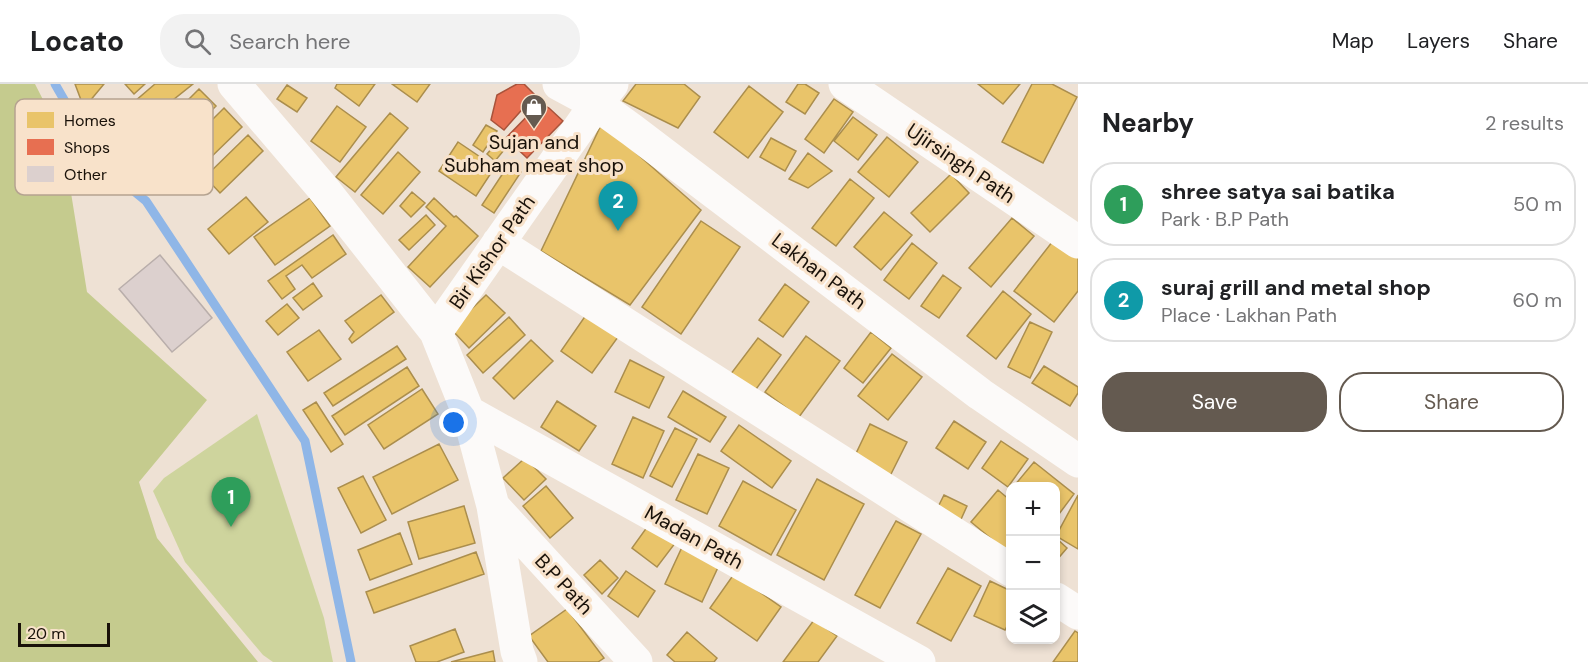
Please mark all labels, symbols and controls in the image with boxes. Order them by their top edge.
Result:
search box [160,14,580,68]
text: Locato [30,23,124,60]
icon: search [181,25,214,58]
text: Search here [229,27,351,56]
text: Map [1332,27,1374,55]
text: Layers [1407,27,1470,55]
text: Share [1503,27,1558,55]
shop icon: Sujan and Subham meat shop [519,92,549,130]
legend [15,99,213,195]
text: Nearby [1102,106,1194,140]
text: Homes [64,110,116,131]
text: 2 results [1485,110,1564,136]
street label: Ujirsingh Path [902,117,1020,209]
place label: Sujan and Subham meat shop [444,129,624,178]
text: Shops [64,137,110,158]
text: Other [64,164,107,185]
text: shree satya sai batika [1161,177,1395,206]
pin: 2 [598,182,638,231]
street label: Bir Kishor Path [443,190,541,314]
text: 1 [1120,191,1127,217]
text: 50 m [1513,191,1562,217]
text: Park · B.P Path [1161,206,1289,232]
street label: Lakhan Path [767,227,871,315]
text: suraj grill and metal shop [1161,273,1431,302]
text: 2 [1118,287,1129,313]
text: 60 m [1513,287,1562,313]
text: Place · Lakhan Path [1161,302,1337,328]
button: Save [1102,372,1327,432]
button: Share [1339,372,1564,432]
your location [439,408,468,437]
pin: 1 [212,478,250,527]
map controls [1006,482,1060,644]
button: + [1006,482,1060,536]
street label: Madan Path [640,499,748,575]
button: − [1006,536,1060,590]
street label: B.P Path [529,548,599,620]
button: layers [1006,590,1060,644]
scale bar [18,620,110,648]
text: 20 m [27,623,66,644]

